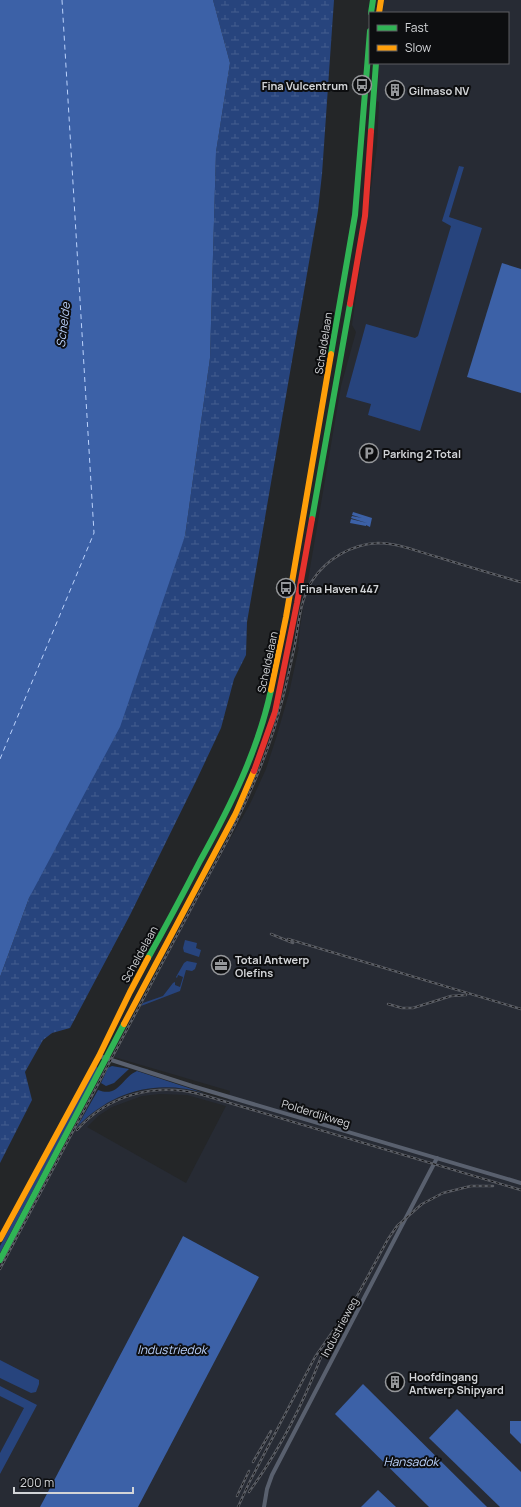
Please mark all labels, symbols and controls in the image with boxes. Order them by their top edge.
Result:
legend [369,12,509,64]
text: Fast [405,19,429,36]
text: Slow [405,39,431,56]
bus stop icon: Fina Vulcentrum [351,74,373,96]
place label: Fina Vulcentrum [262,78,348,93]
building icon: Gilmaso NV [384,79,406,101]
place label: Gilmaso NV [409,83,469,98]
water label: Schelde [52,301,74,348]
street label: Scheldelaan [311,311,335,375]
parking icon: Parking 2 Total [358,442,380,464]
place label: Parking 2 Total [383,446,461,461]
bus stop icon: Fina Haven 447 [275,577,297,599]
place label: Fina Haven 447 [300,581,379,596]
street label: Scheldelaan [253,630,281,694]
street label: Scheldelaan [117,923,161,985]
place label: Total Antwerp Olefins [235,952,310,980]
office icon: Total Antwerp Olefins [210,954,232,976]
street label: Polderdijkweg [280,1095,352,1131]
street label: Industrieweg [317,1294,361,1360]
water label: Industriedok [137,1341,209,1358]
place label: Hoofdingang Antwerp Shipyard [409,1369,504,1397]
building icon: Hoofdingang Antwerp Shipyard [384,1371,406,1393]
water label: Hansadok [383,1453,441,1470]
scale bar [14,1469,133,1495]
text: 200 m [20,1474,54,1491]

